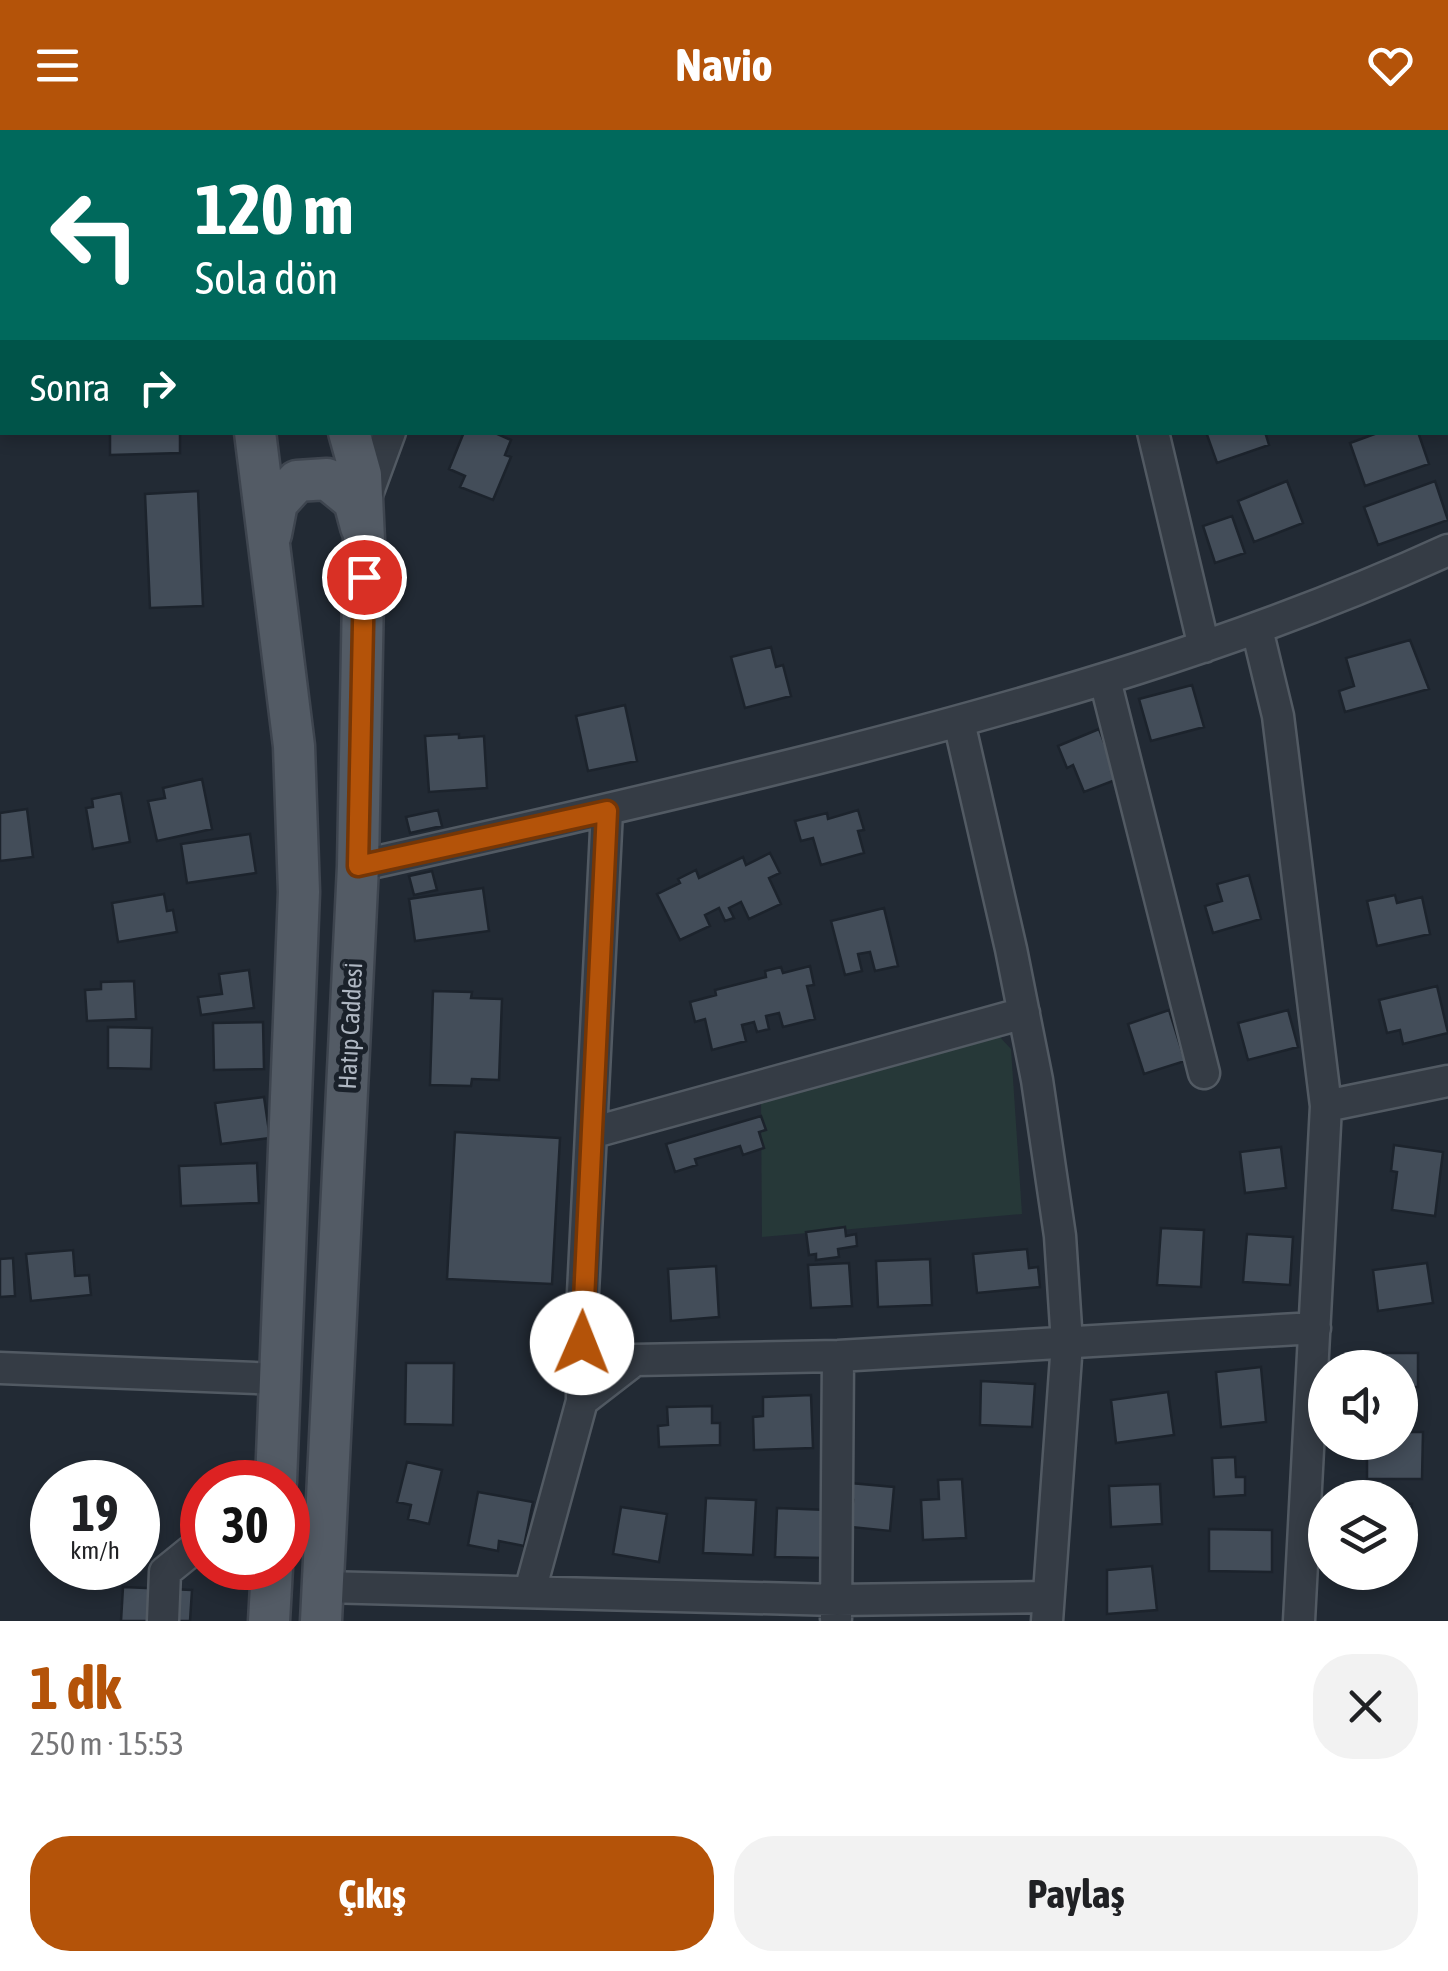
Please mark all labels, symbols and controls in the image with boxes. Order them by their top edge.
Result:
icon: menu [30,38,85,93]
icon: heart [1363,38,1418,93]
text: Navio [675,39,773,91]
text: 120 m [195,169,354,249]
icon: left [30,170,160,300]
text: Sola dön [195,252,338,304]
icon: right [130,360,185,415]
text: Sonra [30,366,110,409]
pin [322,535,407,620]
icon: arrive [337,550,392,605]
street label: Hatıp Caddesi [333,962,367,1090]
position arrow [530,1291,634,1395]
map controls [1308,1350,1418,1590]
button: sound [1308,1350,1418,1460]
speed limit sign: 30 [180,1460,310,1590]
button: layers [1308,1480,1418,1590]
text: 19 [71,1484,118,1542]
text: km/h [70,1536,120,1564]
text: 1 dk [30,1653,121,1722]
button: close [1313,1654,1418,1759]
text: 250 m · 15:53 [30,1725,184,1762]
button: Çıkış [30,1836,714,1951]
button: Paylaş [734,1836,1418,1951]

